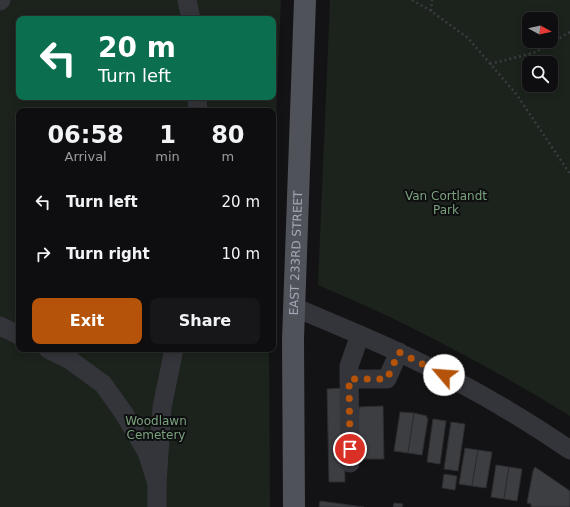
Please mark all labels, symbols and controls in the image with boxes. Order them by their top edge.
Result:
north arrow [522,12,558,48]
map controls [522,12,558,92]
text: 20 m [98,31,176,64]
icon: left [32,32,84,84]
button: search [522,56,558,92]
text: Turn left [98,65,171,86]
text: 06:58 [47,121,124,149]
text: 1 [159,121,176,149]
text: 80 [211,121,245,149]
text: Arrival [64,149,107,164]
text: min [155,149,180,164]
text: m [222,149,234,164]
park label: Van Cortlandt Park [405,189,487,217]
street label: EAST 233RD STREET [287,190,305,316]
icon: left [32,191,54,213]
text: Turn left [66,193,138,211]
text: 20 m [222,193,260,211]
icon: right [32,243,54,265]
text: Turn right [66,245,150,263]
text: 10 m [222,245,260,263]
button: Exit [32,298,142,344]
button: Share [150,298,260,344]
position arrow [423,354,465,396]
park label: Woodlawn Cemetery [125,414,187,442]
pin [333,432,367,466]
icon: arrive [339,438,361,460]

